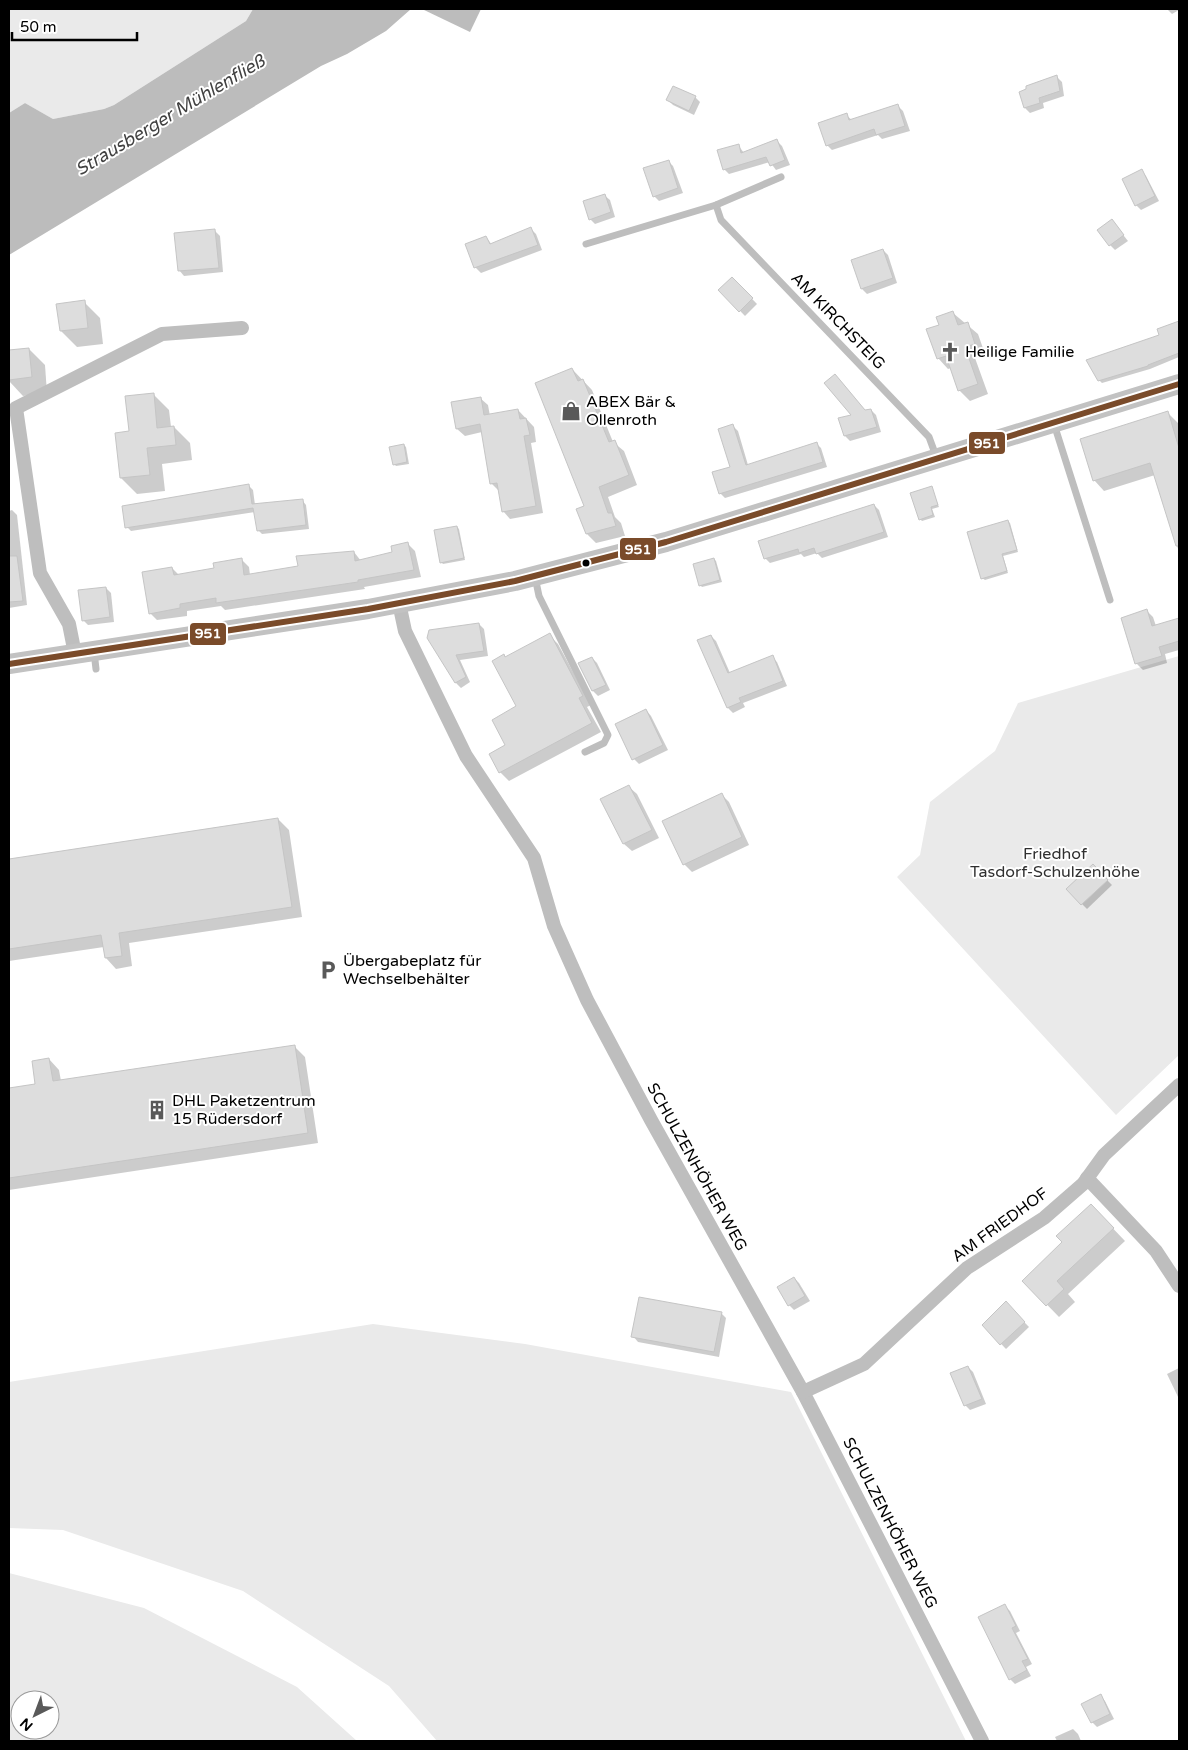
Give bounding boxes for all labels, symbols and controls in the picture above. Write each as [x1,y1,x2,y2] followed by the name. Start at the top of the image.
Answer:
[12,10,138,42] scale bar
[20,18,57,36] text: 50 m
[71,49,270,180] water label: Strausberger Mühlenfließ
[787,268,889,374] street label: AM KIRCHSTEIG
[939,341,961,363] church icon: Heilige Familie
[965,342,1074,362] place label: Heilige Familie
[586,392,676,430] place label: ABEX Bär & Ollenroth
[560,400,582,422] shop icon: ABEX Bär & Ollenroth
[968,431,1006,455] line badge: 951
[974,435,1000,452] text: 951
[619,537,657,561] line badge: 951
[625,541,651,558] text: 951
[581,558,591,568] unlabelled marker
[189,622,227,646] line badge: 951
[195,625,221,642] text: 951
[970,844,1140,882] park label: Friedhof Tasdorf-Schulzenhöhe
[343,951,482,989] place label: Übergabeplatz für Wechselbehälter
[317,959,339,981] parking icon: Übergabeplatz für Wechselbehälter
[642,1080,752,1254] street label: SCHULZENHÖHER WEG
[172,1091,316,1129] place label: DHL Paketzentrum 15 Rüdersdorf
[146,1099,168,1121] building icon: DHL Paketzentrum 15 Rüdersdorf
[948,1183,1052,1267] street label: AM FRIEDHOF
[838,1434,942,1612] street label: SCHULZENHÖHER WEG
[10,1690,60,1740] north arrow
[17,1714,37,1734] text: N

